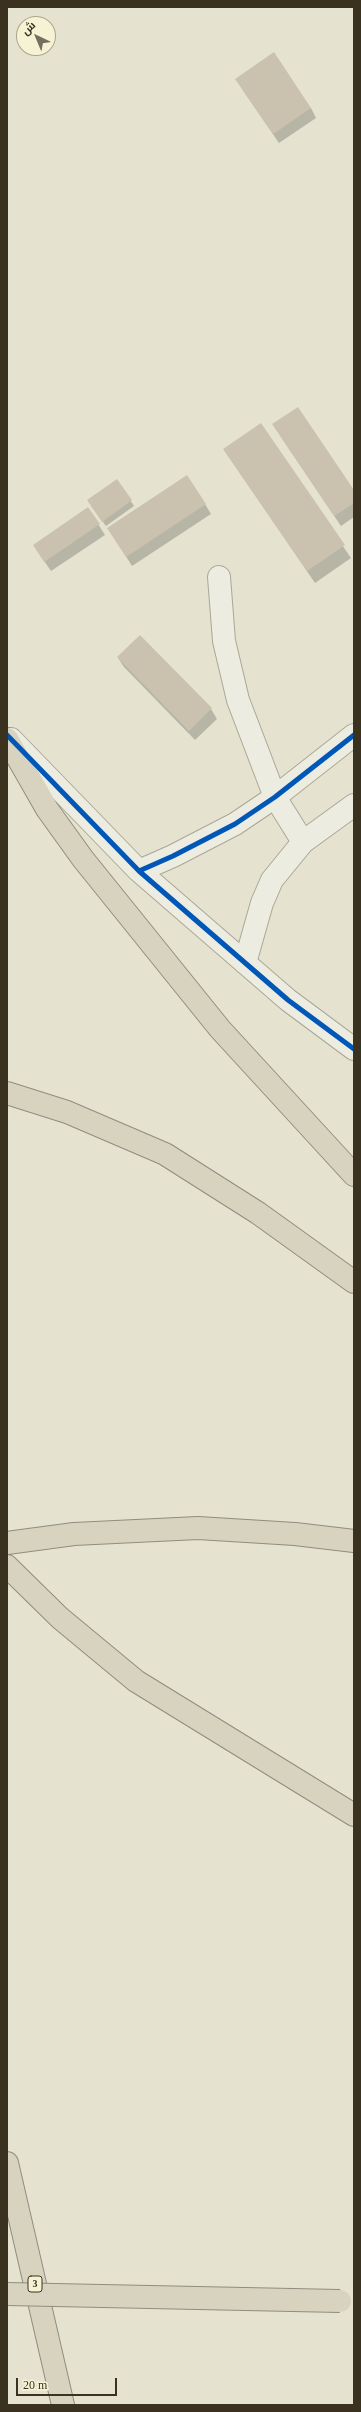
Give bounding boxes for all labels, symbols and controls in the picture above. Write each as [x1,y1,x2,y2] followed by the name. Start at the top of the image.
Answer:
[16,16,56,56] north arrow
[19,19,38,37] text: ش
[28,2276,42,2292] road number: 3
[18,2370,119,2396] scale bar
[23,2378,47,2392] text: 20 m

